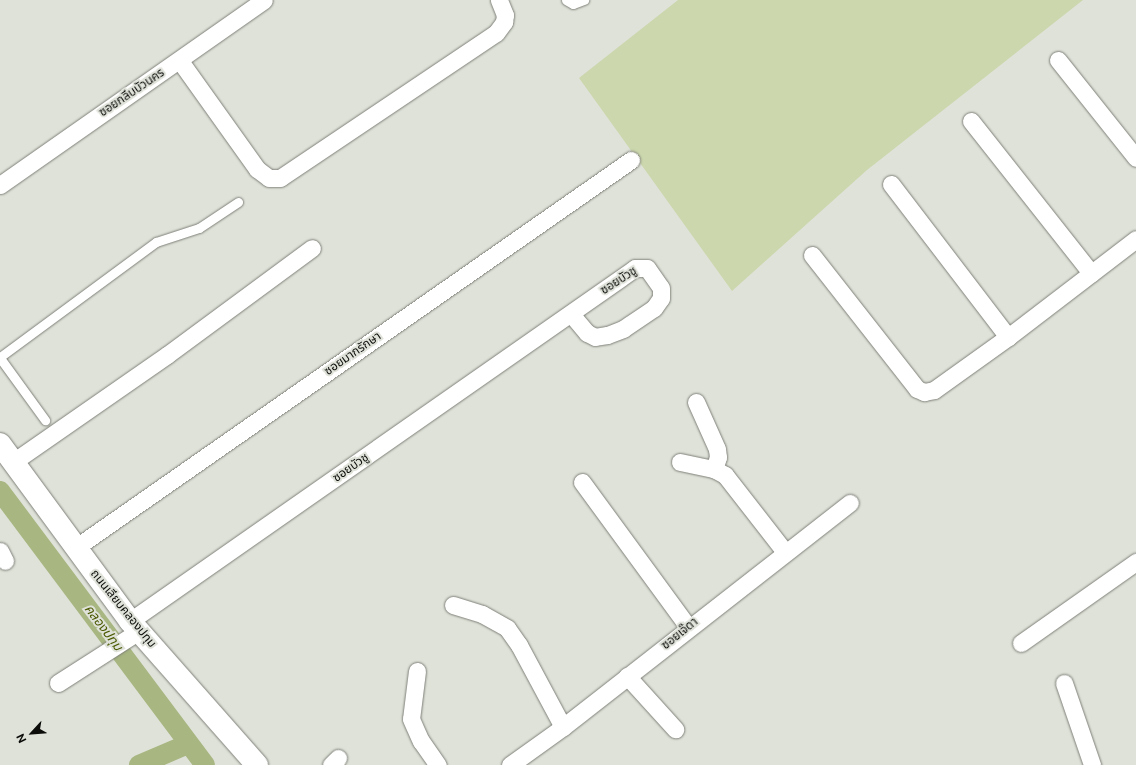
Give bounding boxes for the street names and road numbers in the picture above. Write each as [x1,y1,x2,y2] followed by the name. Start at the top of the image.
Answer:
[97,66,167,120] street label: ซอยกลีบบัวนคร
[598,264,640,298] street label: ซอยบัวชู
[322,329,384,379] street label: ซอยมากรักษา
[330,451,372,485] street label: ซอยบัวชู
[87,567,159,651] street label: ถนนเลียบคลองปทุม
[659,615,701,653] street label: ซอยเจ๊ดา

